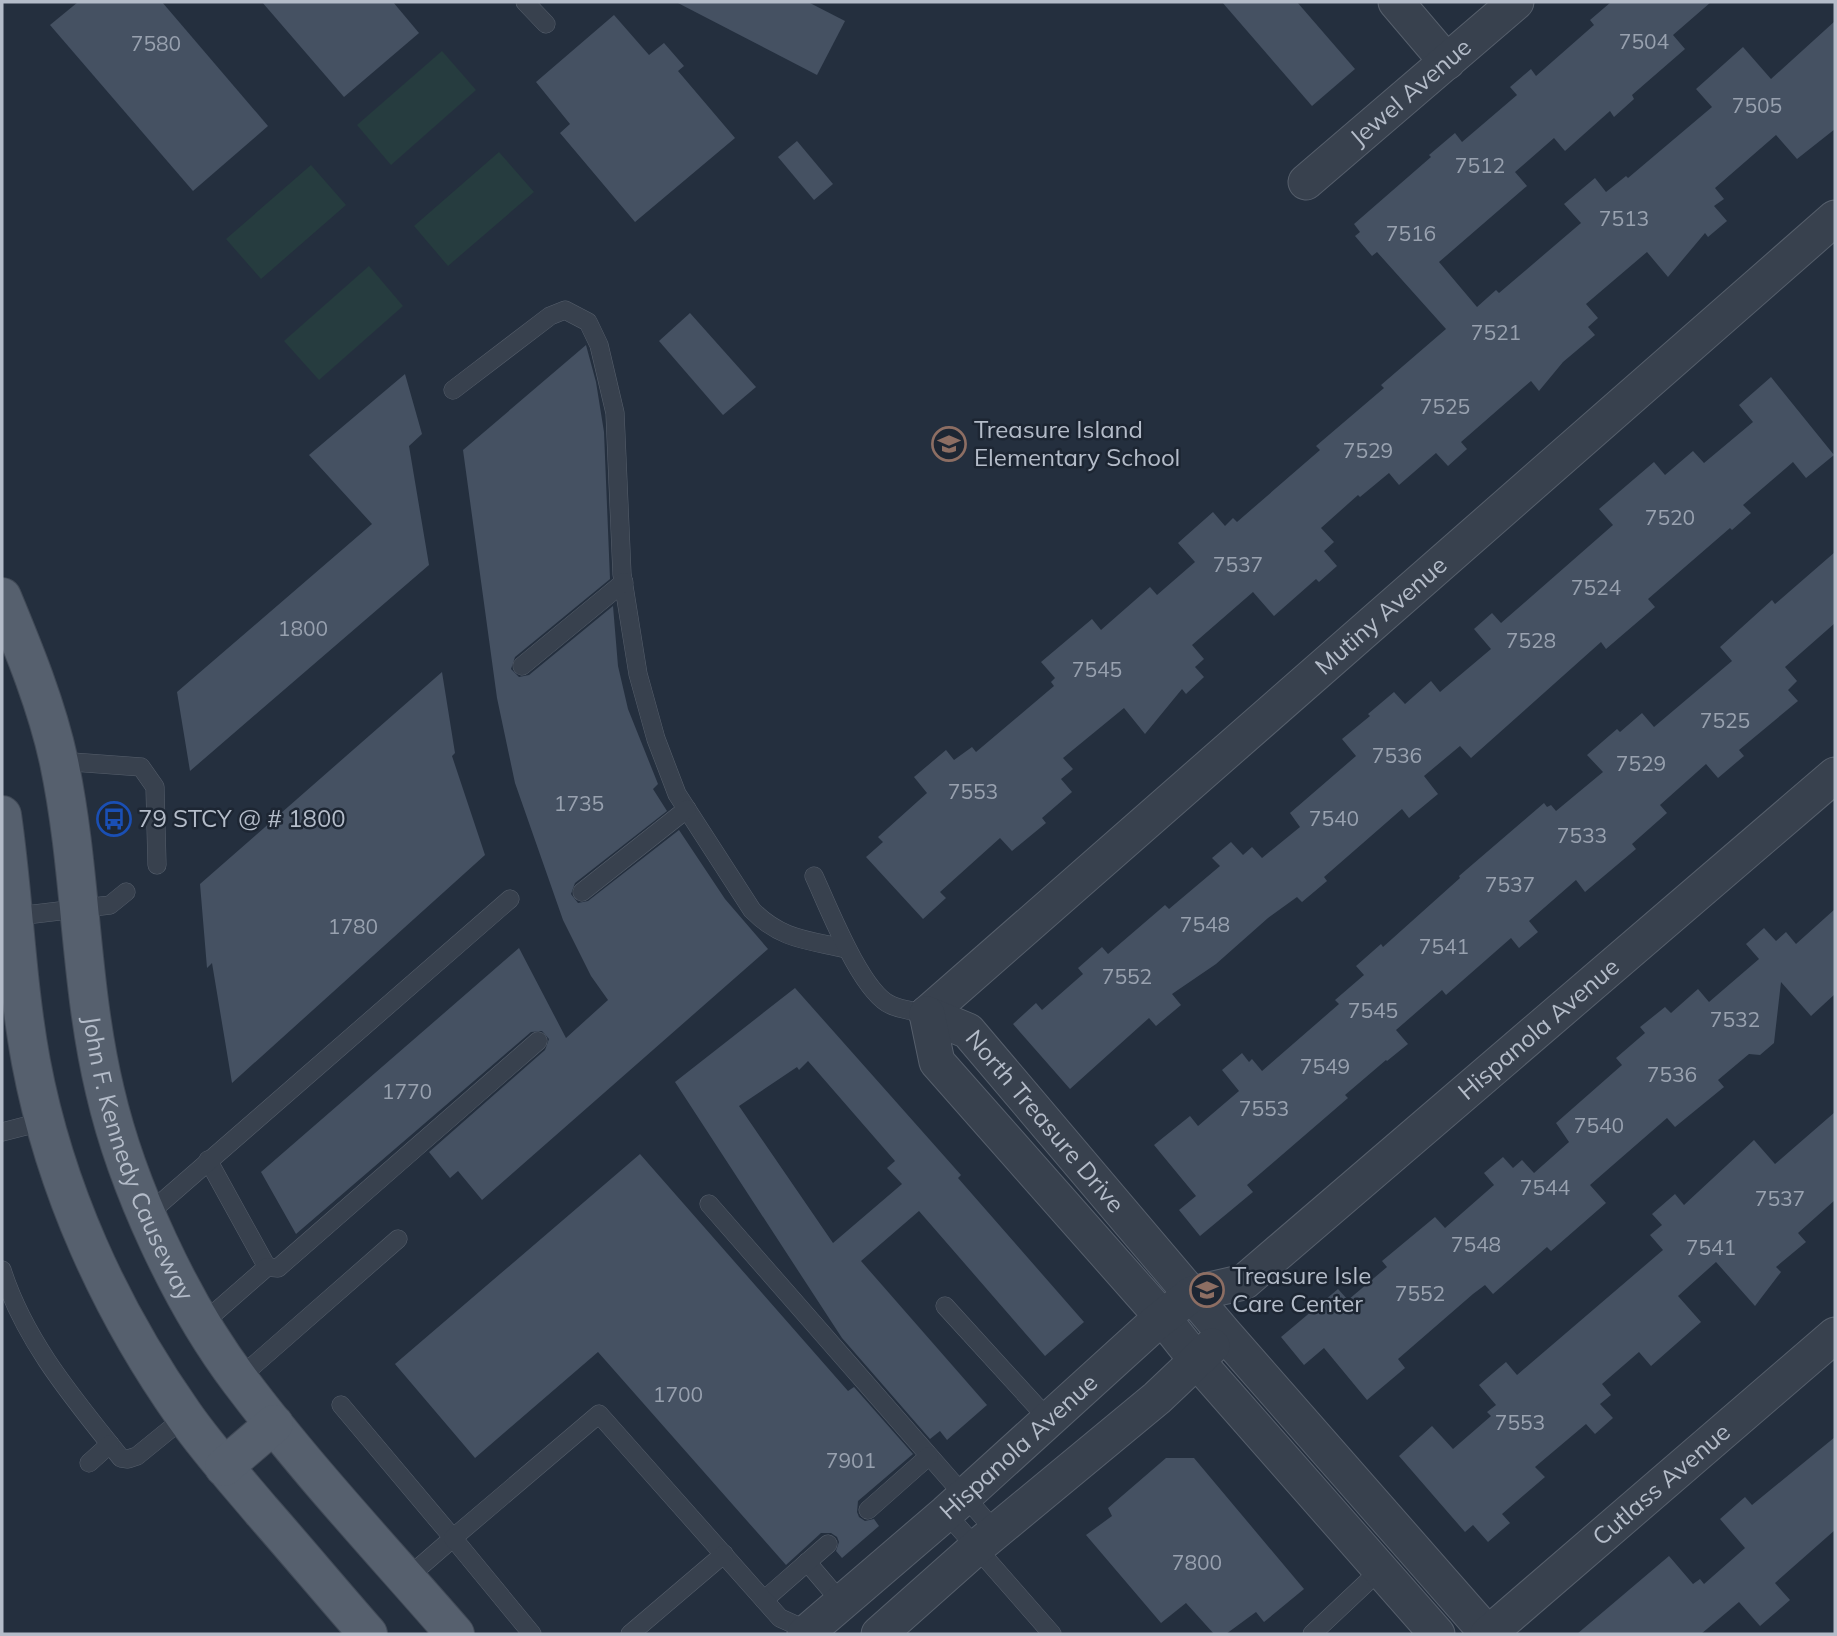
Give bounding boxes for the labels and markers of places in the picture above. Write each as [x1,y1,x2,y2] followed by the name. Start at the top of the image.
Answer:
[974,414,1180,472] place label: Treasure Island Elementary School
[930,425,968,463] school or university icon: Treasure Island Elementary School
[95,800,133,838] bus stop icon: 79 STCY @ # 1800
[138,803,346,833] place label: 79 STCY @ # 1800
[1232,1260,1371,1318] place label: Treasure Isle Care Center
[1188,1271,1226,1309] school or university icon: Treasure Isle Care Center

